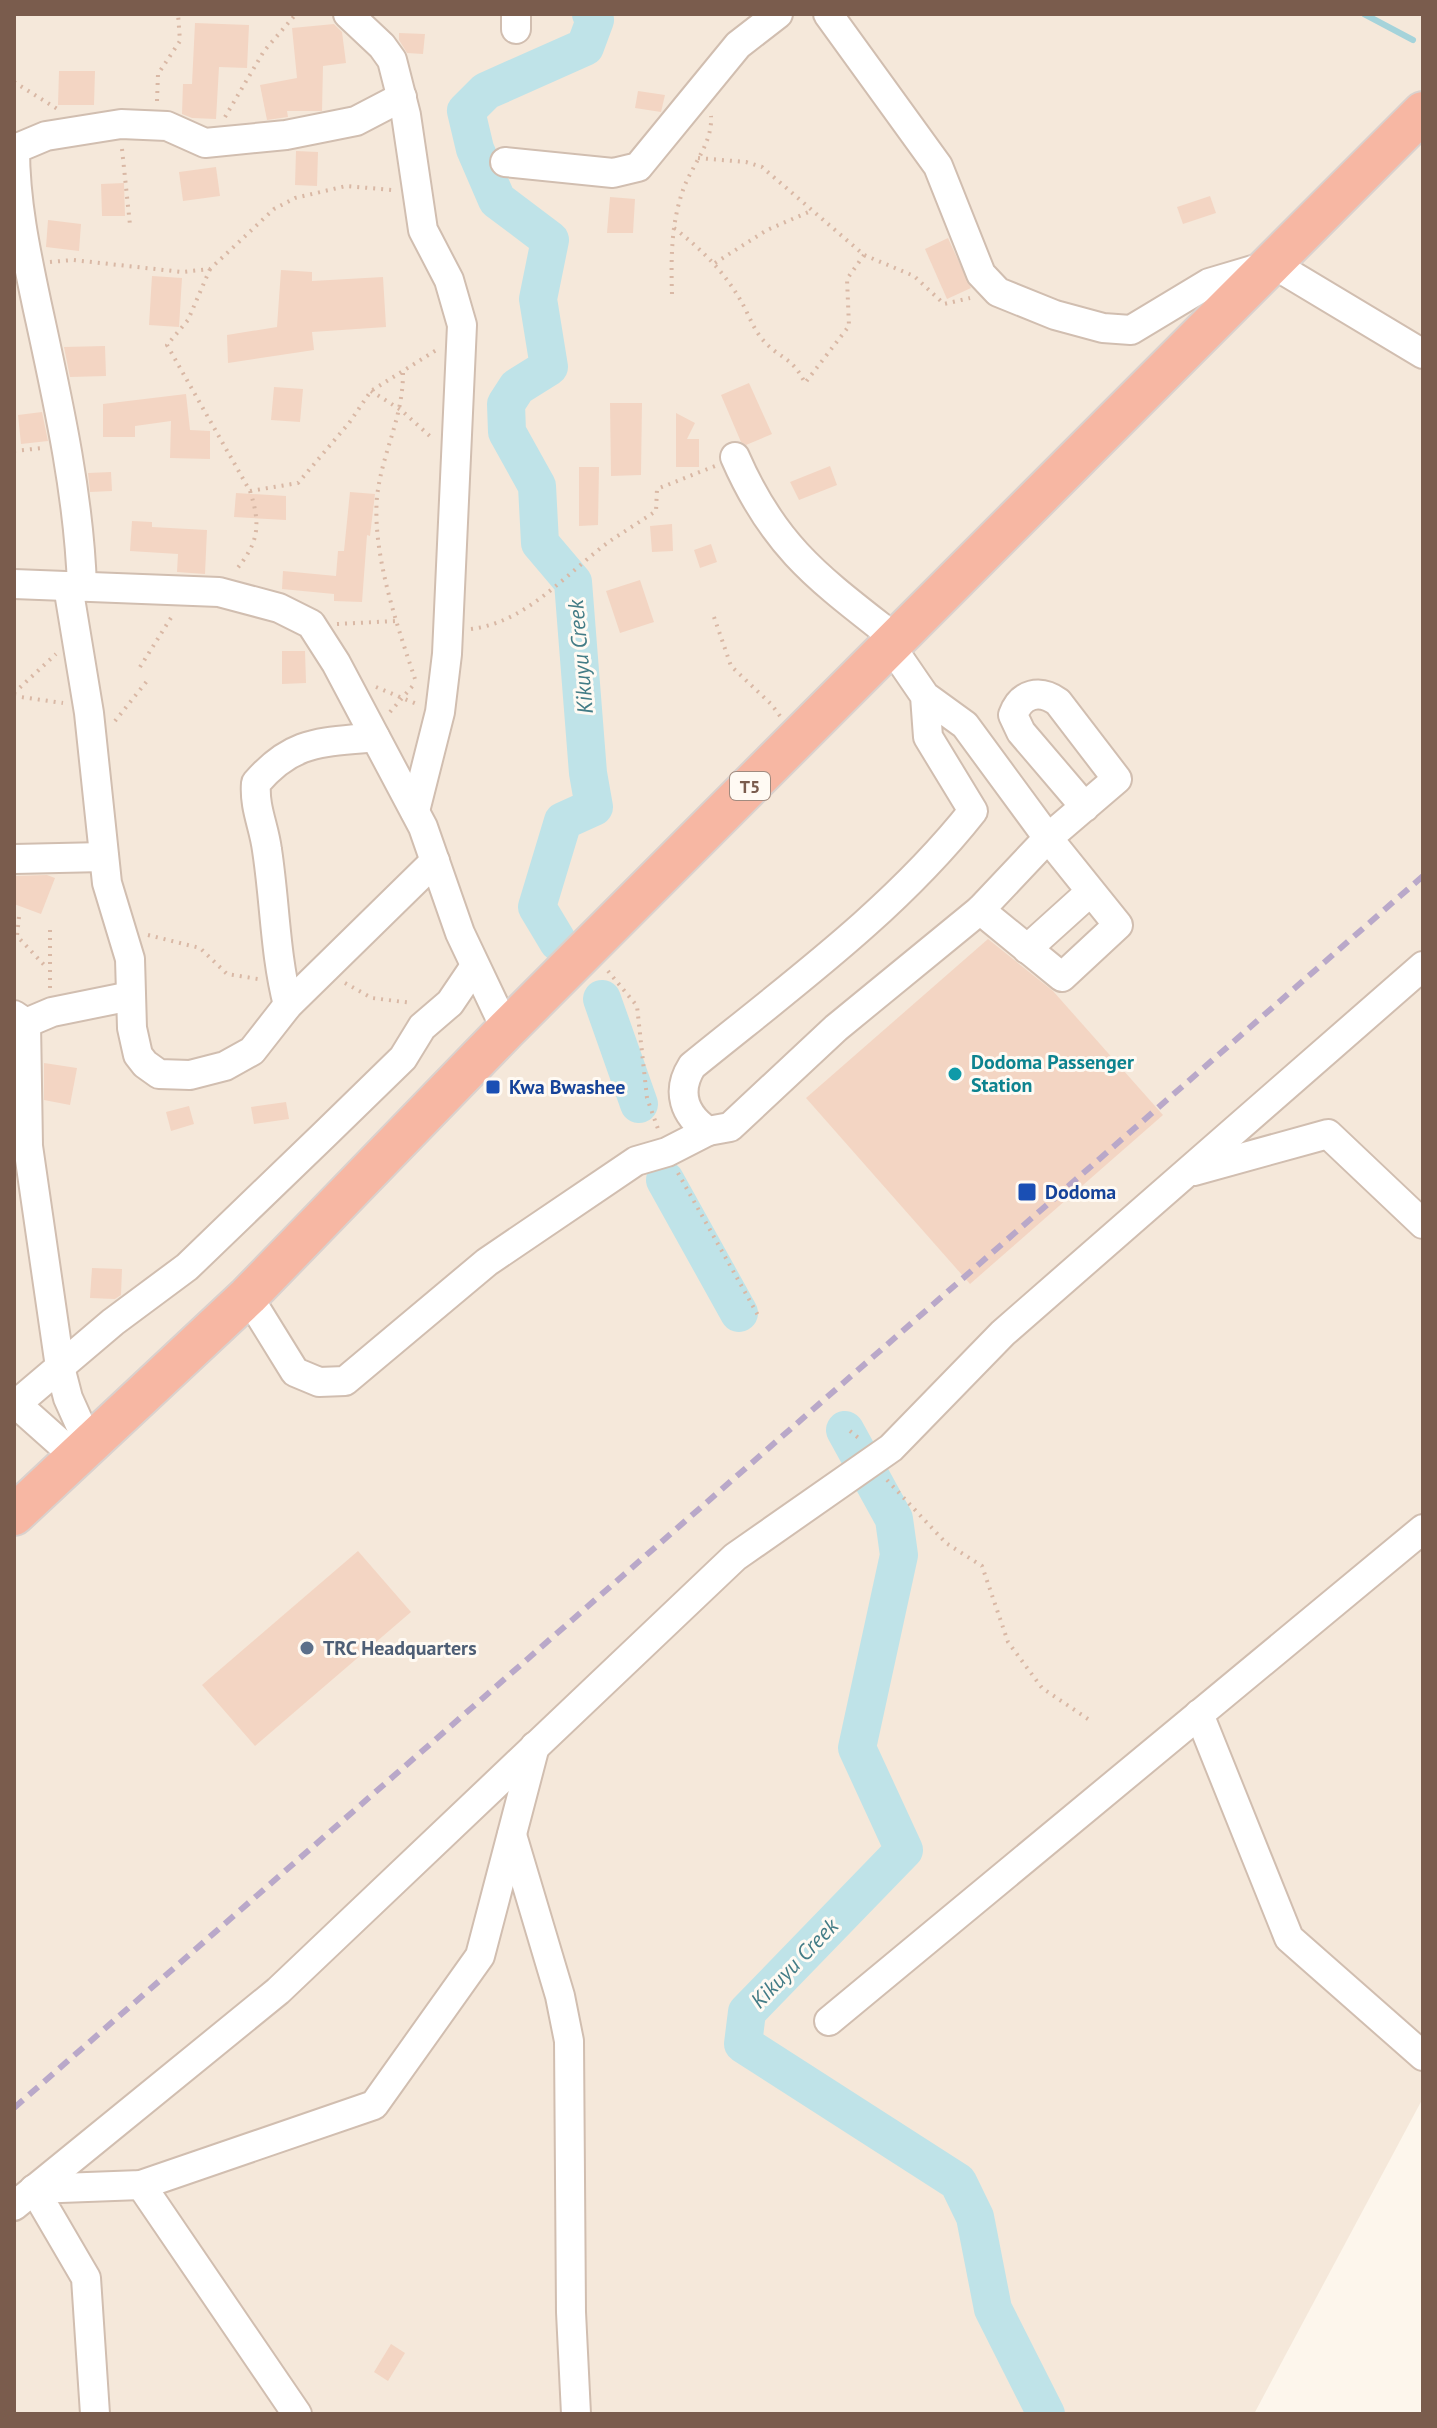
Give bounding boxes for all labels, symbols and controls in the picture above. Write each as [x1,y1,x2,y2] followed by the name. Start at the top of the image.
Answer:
[561,598,599,715] water label: Kikuyu Creek
[730,772,770,800] road number: T5
[971,1049,1134,1098] place label: Dodoma Passenger Station
[946,1065,964,1083] marker: Dodoma Passenger Station
[509,1074,625,1100] place label: Kwa Bwashee
[484,1078,502,1096] marker: Kwa Bwashee
[1045,1179,1116,1205] place label: Dodoma
[1016,1181,1038,1203] marker: Dodoma
[323,1635,477,1661] place label: TRC Headquarters
[298,1639,316,1657] marker: TRC Headquarters
[744,1911,845,2014] water label: Kikuyu Creek

